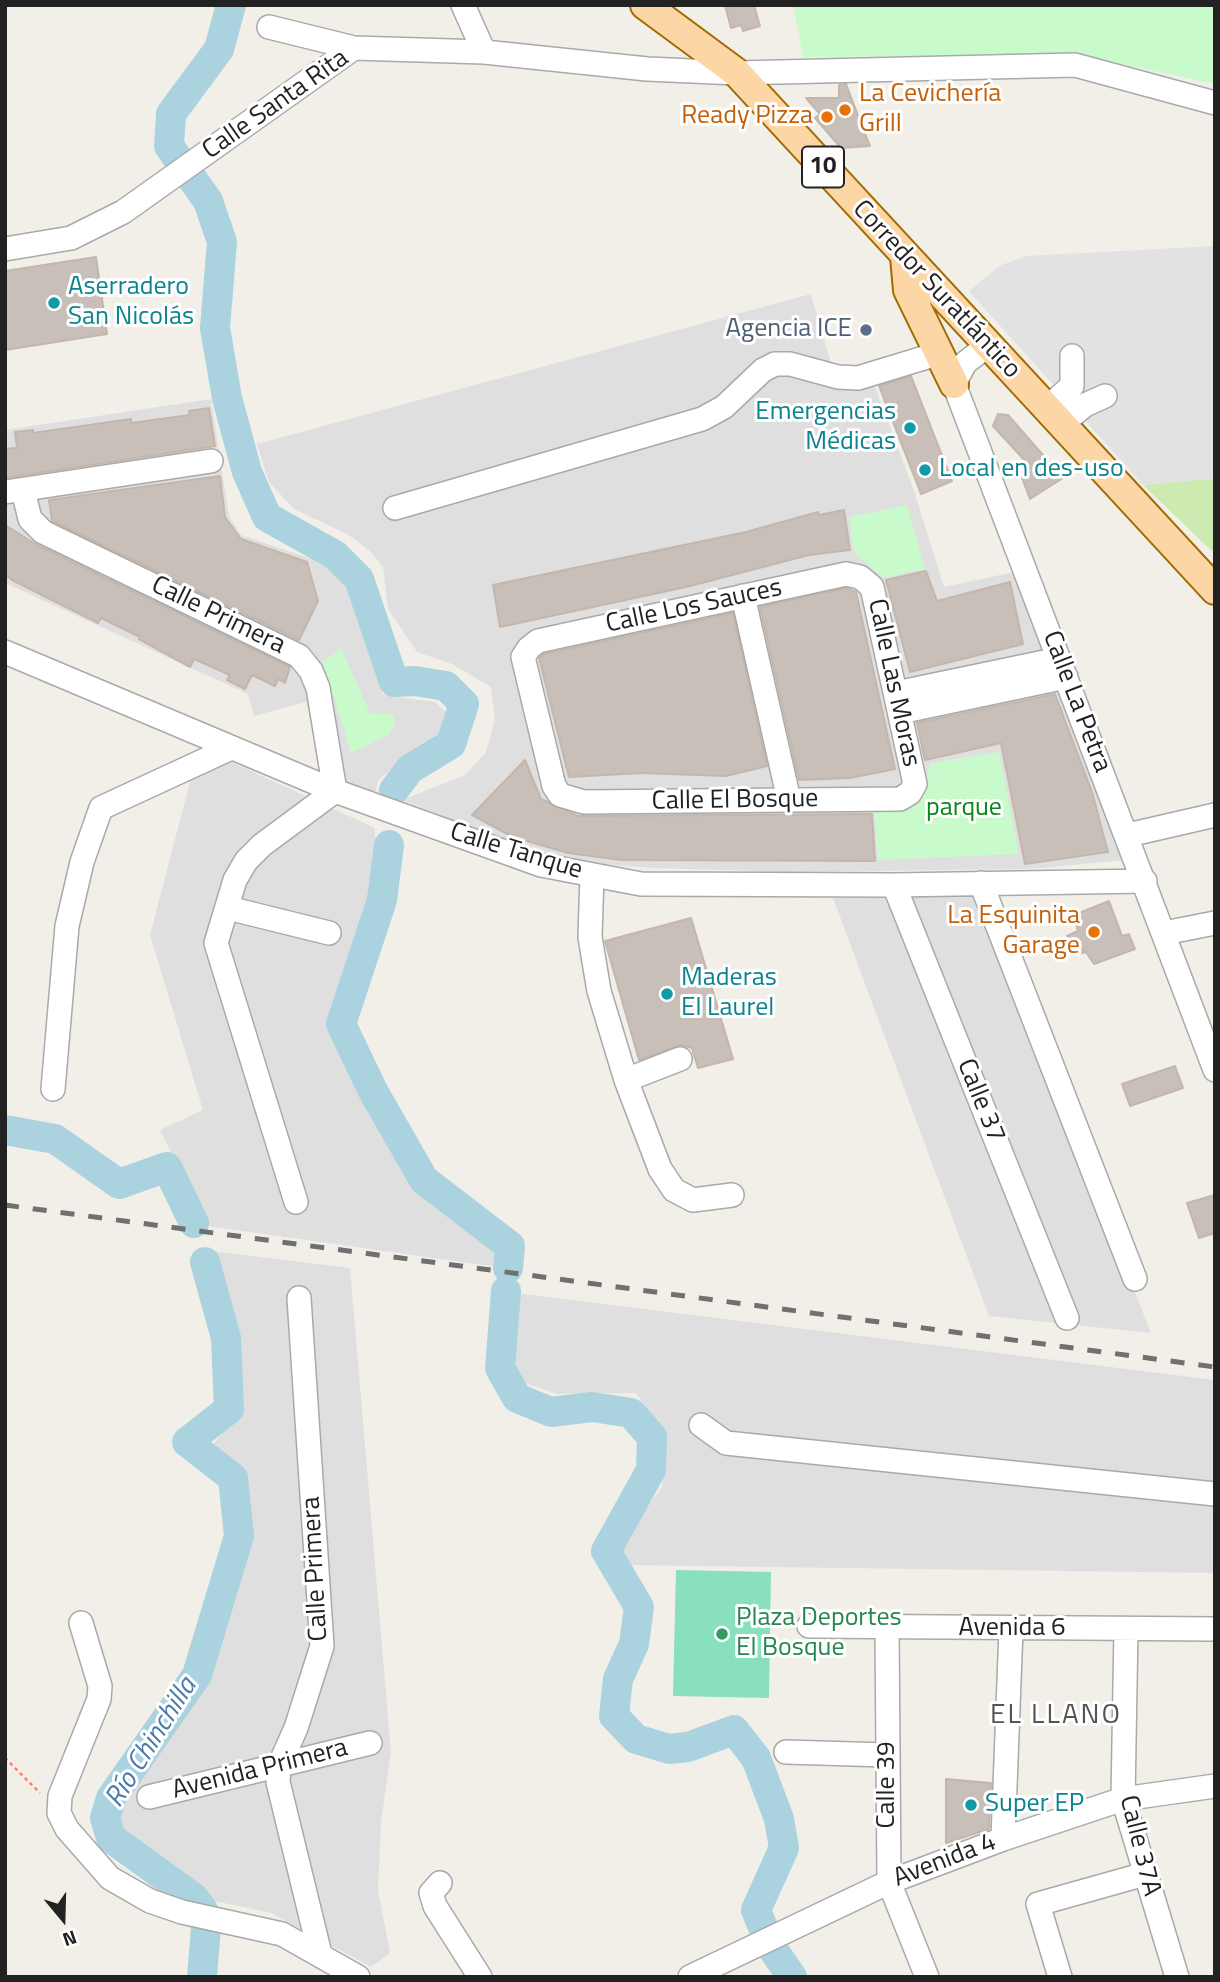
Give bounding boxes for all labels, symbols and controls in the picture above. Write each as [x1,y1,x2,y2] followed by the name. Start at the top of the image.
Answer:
[197,43,355,167] street label: Calle Santa Rita
[859,79,1001,140] place label: La Cevichería Grill
[681,101,813,133] place label: Ready Pizza
[837,102,853,118] marker: La Cevichería Grill
[819,109,835,125] marker: Ready Pizza
[802,146,844,188] road number: 10
[845,194,1027,386] street label: Corredor Suratlántico
[68,272,194,334] place label: Aserradero San Nicolás
[46,295,62,311] marker: Aserradero San Nicolás
[726,314,852,346] place label: Agencia ICE
[858,322,874,338] marker: Agencia ICE
[755,397,896,458] place label: Emergencias Médicas
[902,420,918,436] marker: Emergencias Médicas
[939,454,1124,486] place label: Local en des-uso
[917,462,933,478] marker: Local en des-uso
[146,570,290,662] street label: Calle Primera
[603,573,785,641] street label: Calle Los Sauces
[860,596,926,770] street label: Calle Las Moras
[1035,627,1117,777] street label: Calle La Petra
[651,784,819,818] street label: Calle El Bosque
[926,793,1002,825] park label: parque
[446,817,586,887] street label: Calle Tanque
[947,901,1080,962] place label: La Esquinita Garage
[1086,924,1102,940] marker: La Esquinita Garage
[681,963,777,1024] place label: Maderas El Laurel
[659,986,675,1002] marker: Maderas El Laurel
[949,1055,1011,1147] street label: Calle 37
[297,1496,335,1642] street label: Calle Primera
[736,1603,902,1664] place label: Plaza Deportes El Bosque
[958,1613,1066,1645] street label: Avenida 6
[714,1626,730,1642] marker: Plaza Deportes El Bosque
[99,1672,205,1814] water label: Río Chinchilla
[991,1699,1121,1733] district label: EL LLANO
[169,1733,351,1807] street label: Avenida Primera
[872,1741,904,1829] street label: Calle 39
[985,1789,1084,1821] place label: Super EP
[1111,1792,1167,1900] street label: Calle 37A
[963,1797,979,1813] marker: Super EP
[889,1827,1001,1895] street label: Avenida 4
[28,1884,98,1954] north arrow
[59,1923,81,1955] text: N

